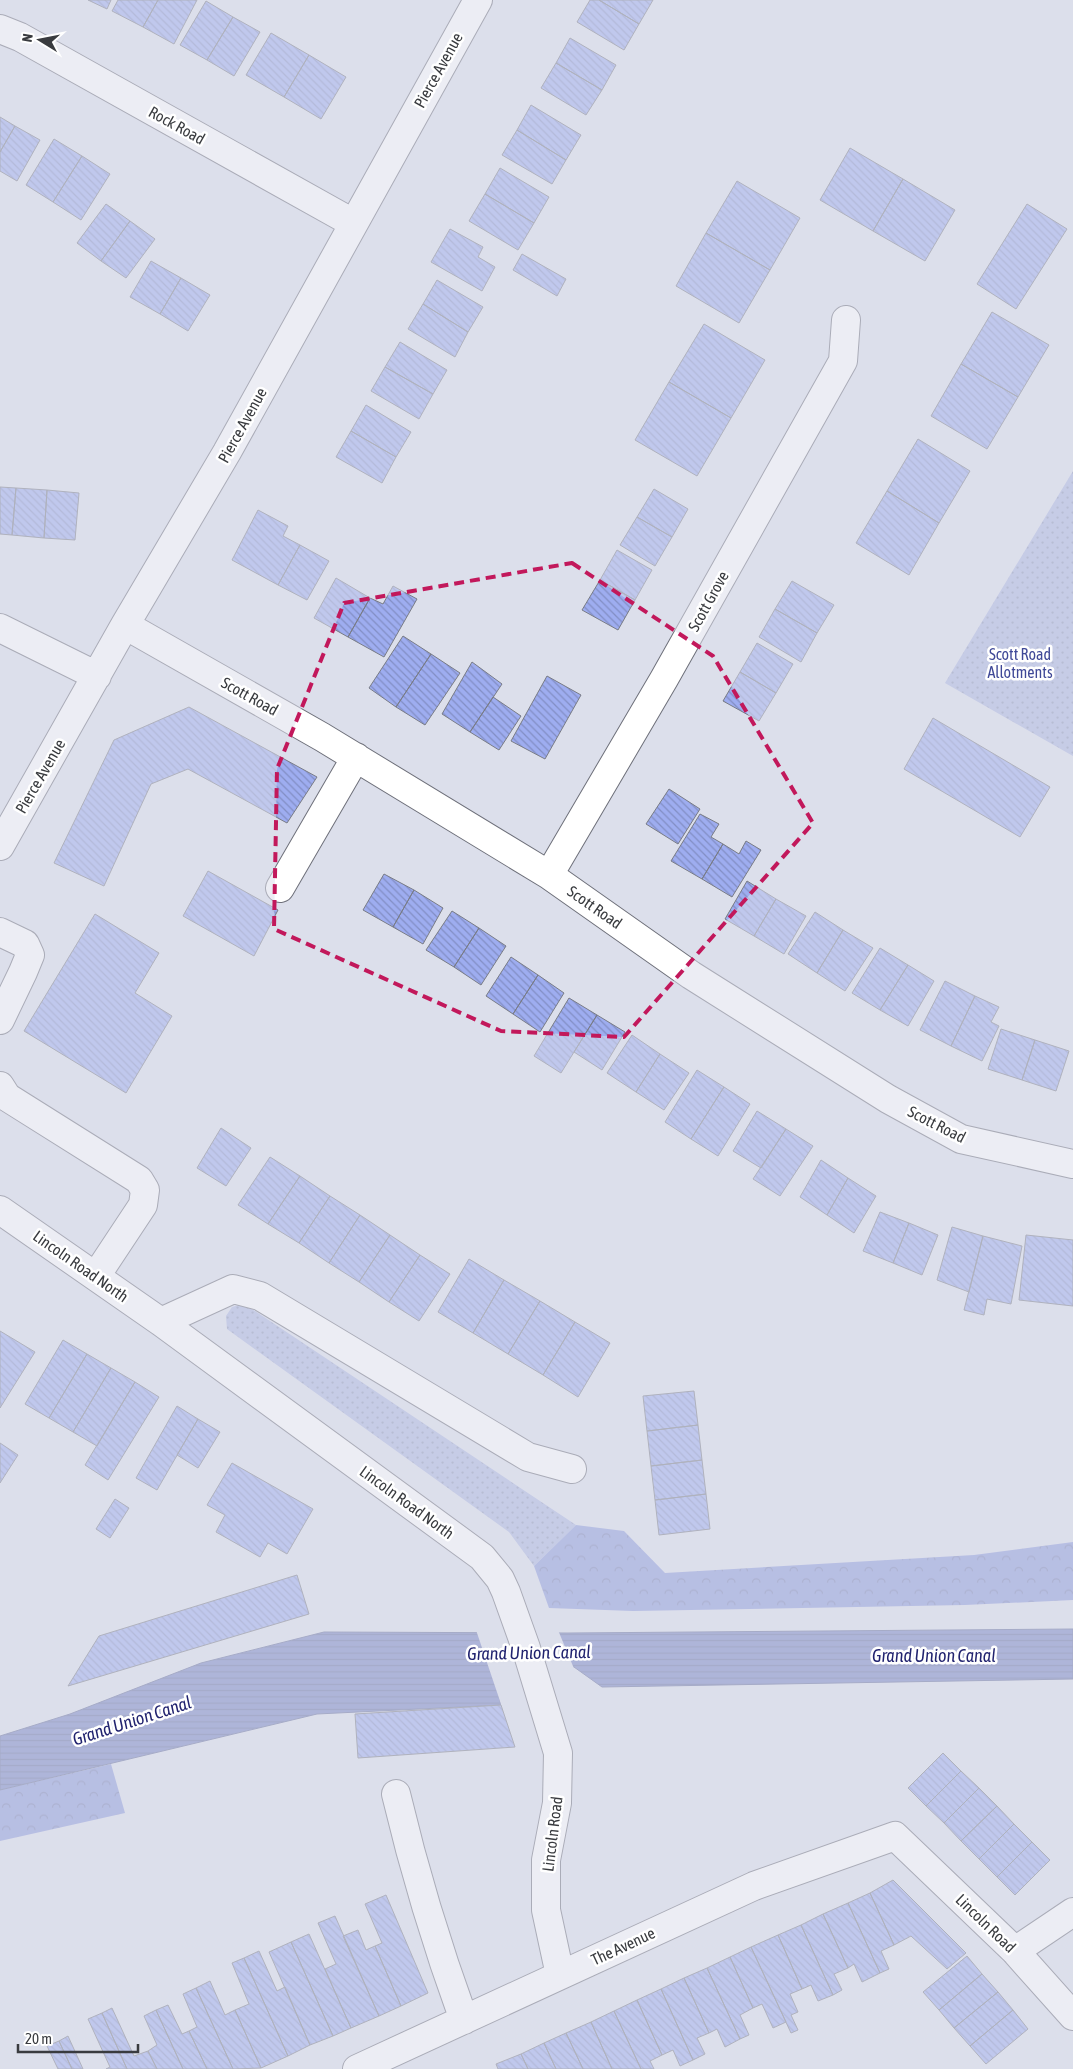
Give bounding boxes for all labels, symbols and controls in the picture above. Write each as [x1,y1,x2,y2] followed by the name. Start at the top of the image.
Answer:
[15,15,65,65] north arrow
[410,29,466,111] street label: Pierce Avenue
[19,32,36,43] text: N
[146,102,208,148] street label: Rock Road
[214,384,270,466] street label: Pierce Avenue
[684,568,732,634] street label: Scott Grove
[987,645,1053,681] park label: Scott Road Allotments
[218,673,282,719] street label: Scott Road
[11,736,69,816] street label: Pierce Avenue
[564,882,626,932] street label: Scott Road
[905,1102,969,1146] street label: Scott Road
[30,1227,132,1305] street label: Lincoln Road North
[356,1462,458,1542] street label: Lincoln Road North
[467,1641,591,1664] water label: Grand Union Canal
[872,1645,996,1666] water label: Grand Union Canal
[70,1691,194,1750] water label: Grand Union Canal
[538,1795,566,1873] street label: Lincoln Road
[952,1890,1020,1956] street label: Lincoln Road
[588,1923,658,1969] street label: The Avenue
[18,2022,138,2054] scale bar
[25,2030,52,2047] text: 20 m

